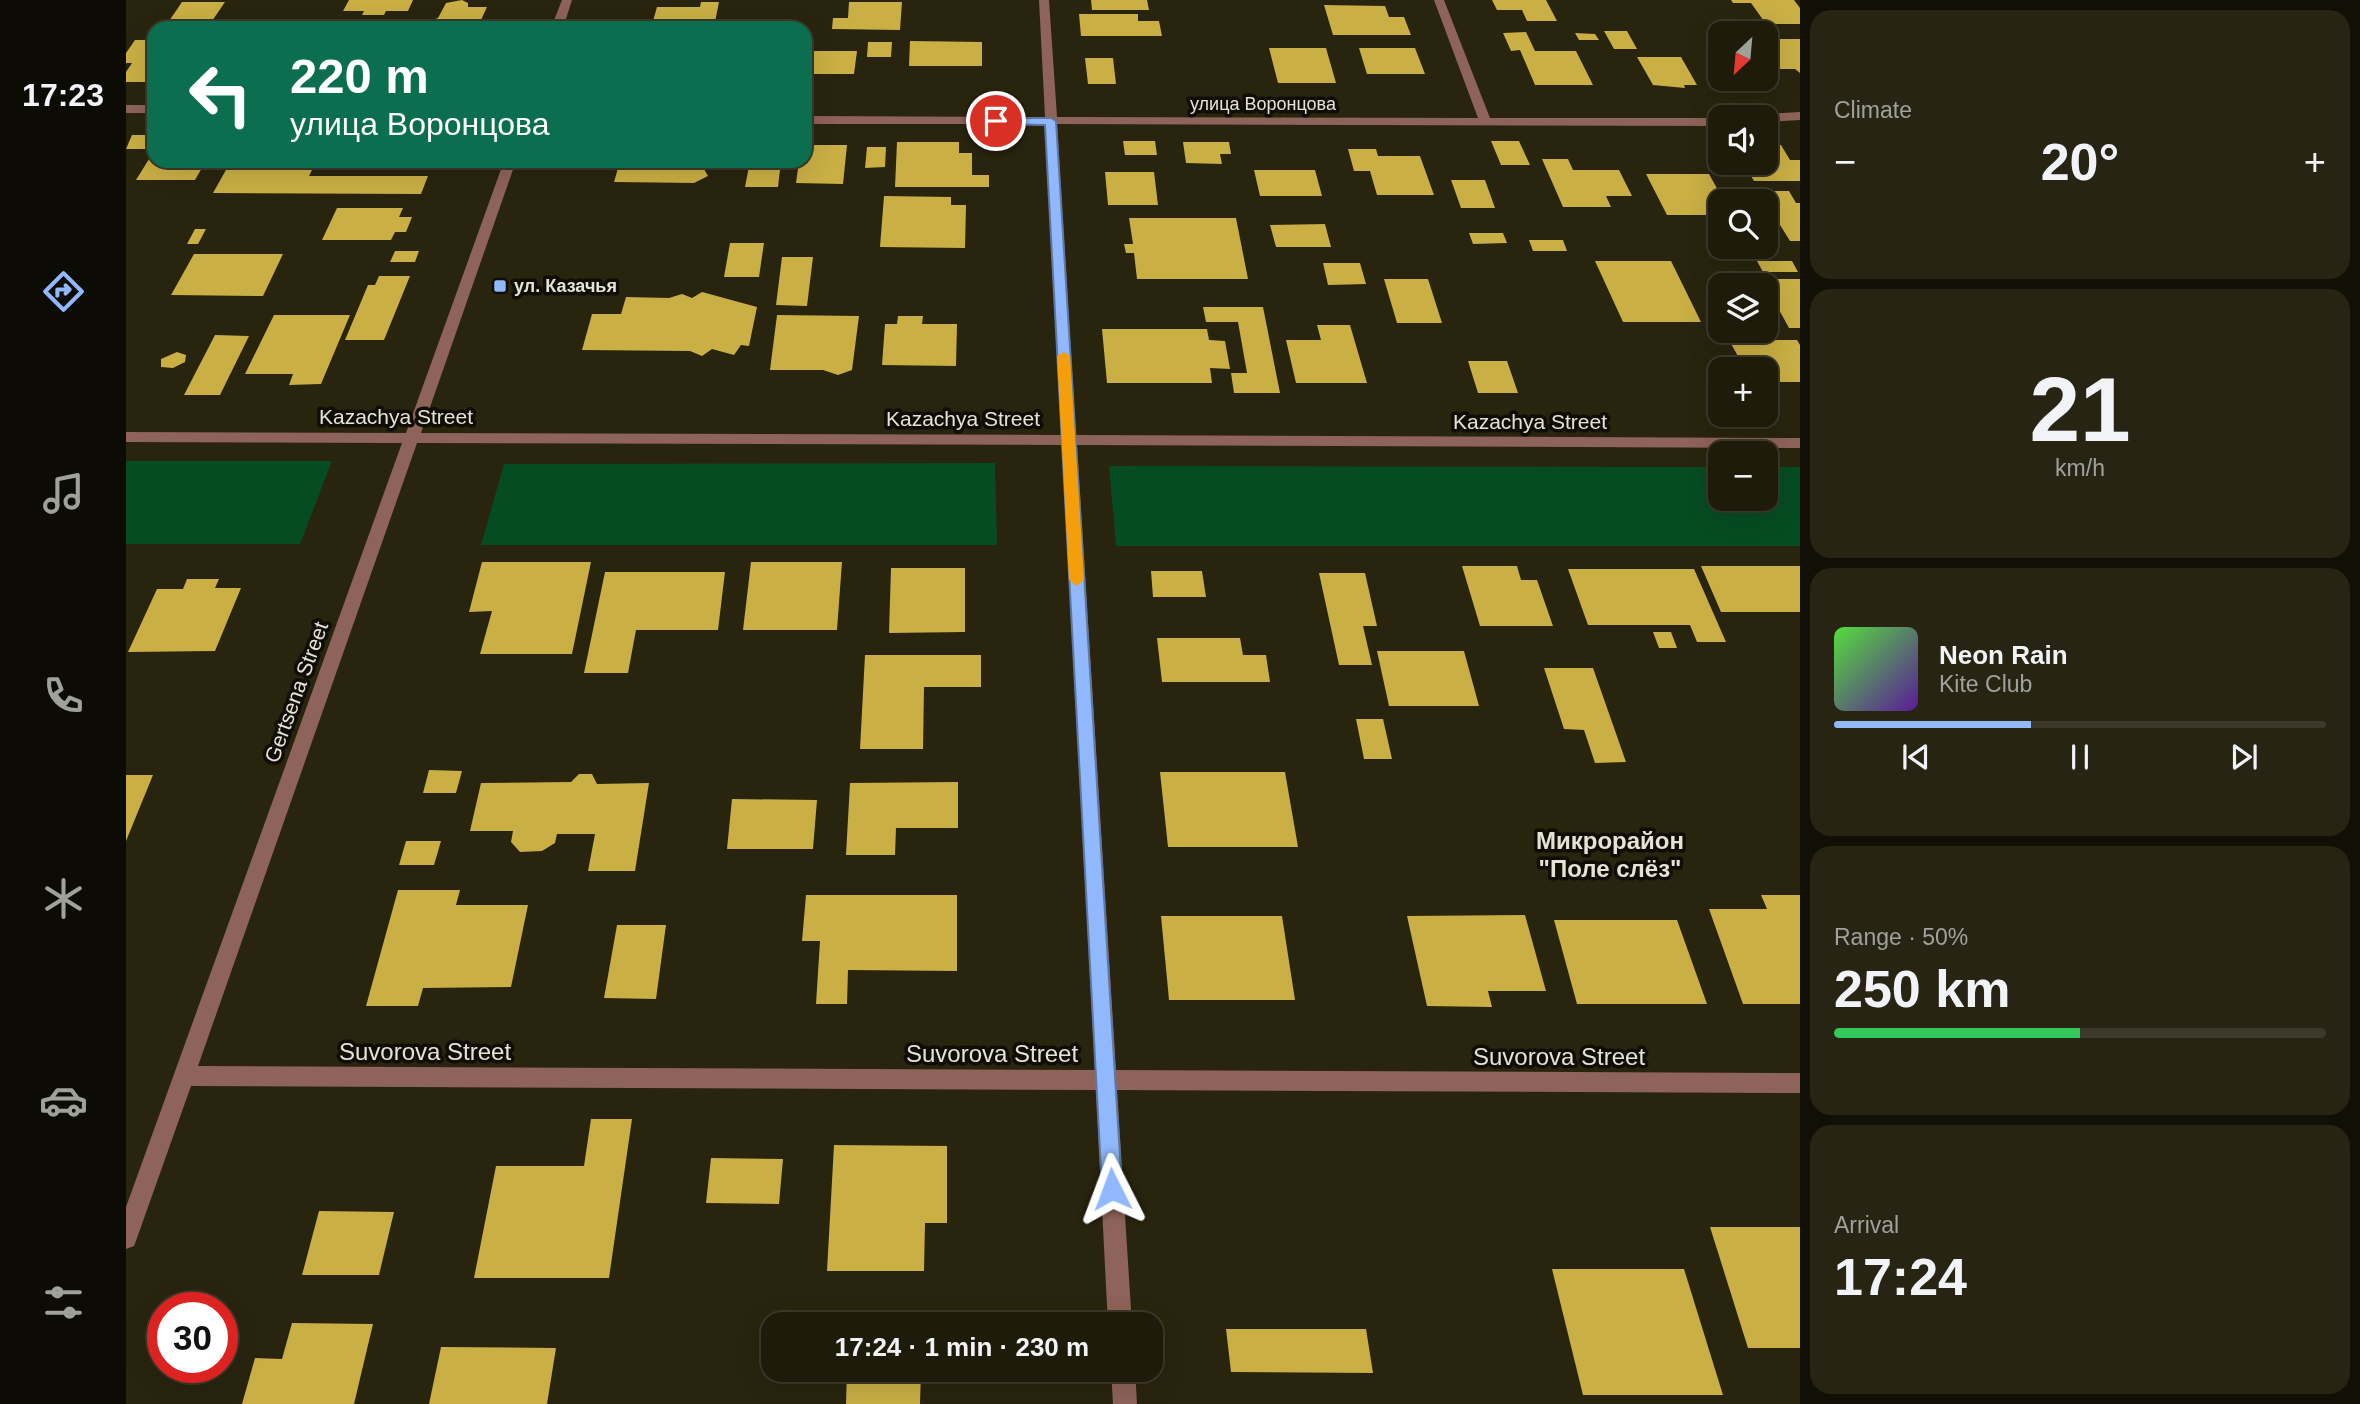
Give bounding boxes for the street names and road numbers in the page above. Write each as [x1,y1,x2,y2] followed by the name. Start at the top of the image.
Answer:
[1190,94,1337,114] street label: улица Воронцова
[319,405,473,428] street label: Kazachya Street
[886,407,1040,430] street label: Kazachya Street
[1453,410,1607,433] street label: Kazachya Street
[260,618,332,766] street label: Gertsena Street
[339,1038,511,1065] street label: Suvorova Street
[906,1040,1078,1067] street label: Suvorova Street
[1473,1043,1645,1070] street label: Suvorova Street

